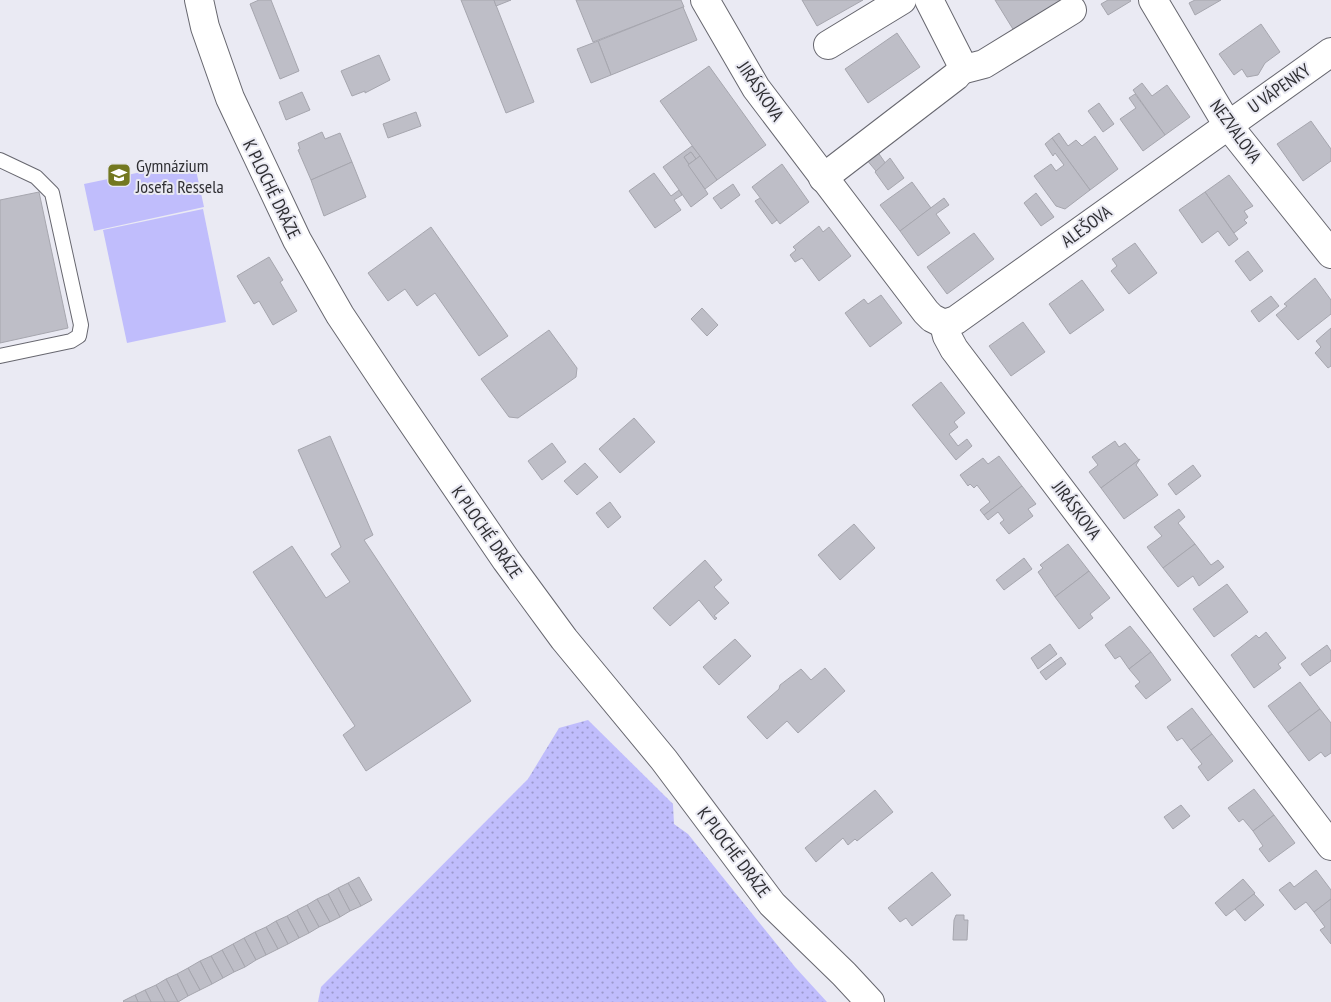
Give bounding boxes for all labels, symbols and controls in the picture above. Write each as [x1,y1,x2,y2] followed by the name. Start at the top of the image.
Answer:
[732,56,790,126] street label: JIRÁSKOVA
[1243,58,1315,118] street label: U VÁPENKY
[1205,95,1267,168] street label: NEZVALOVA
[238,136,306,242] street label: K PLOCHÉ DRÁZE
[135,154,224,198] place label: Gymnázium Josefa Ressela
[106,162,132,188] school or university icon: Gymnázium Josefa Ressela
[1056,200,1116,252] street label: ALEŠOVA
[1047,475,1107,544] street label: JIRÁSKOVA
[447,481,527,583] street label: K PLOCHÉ DRÁZE
[692,802,776,902] street label: K PLOCHÉ DRÁZE

